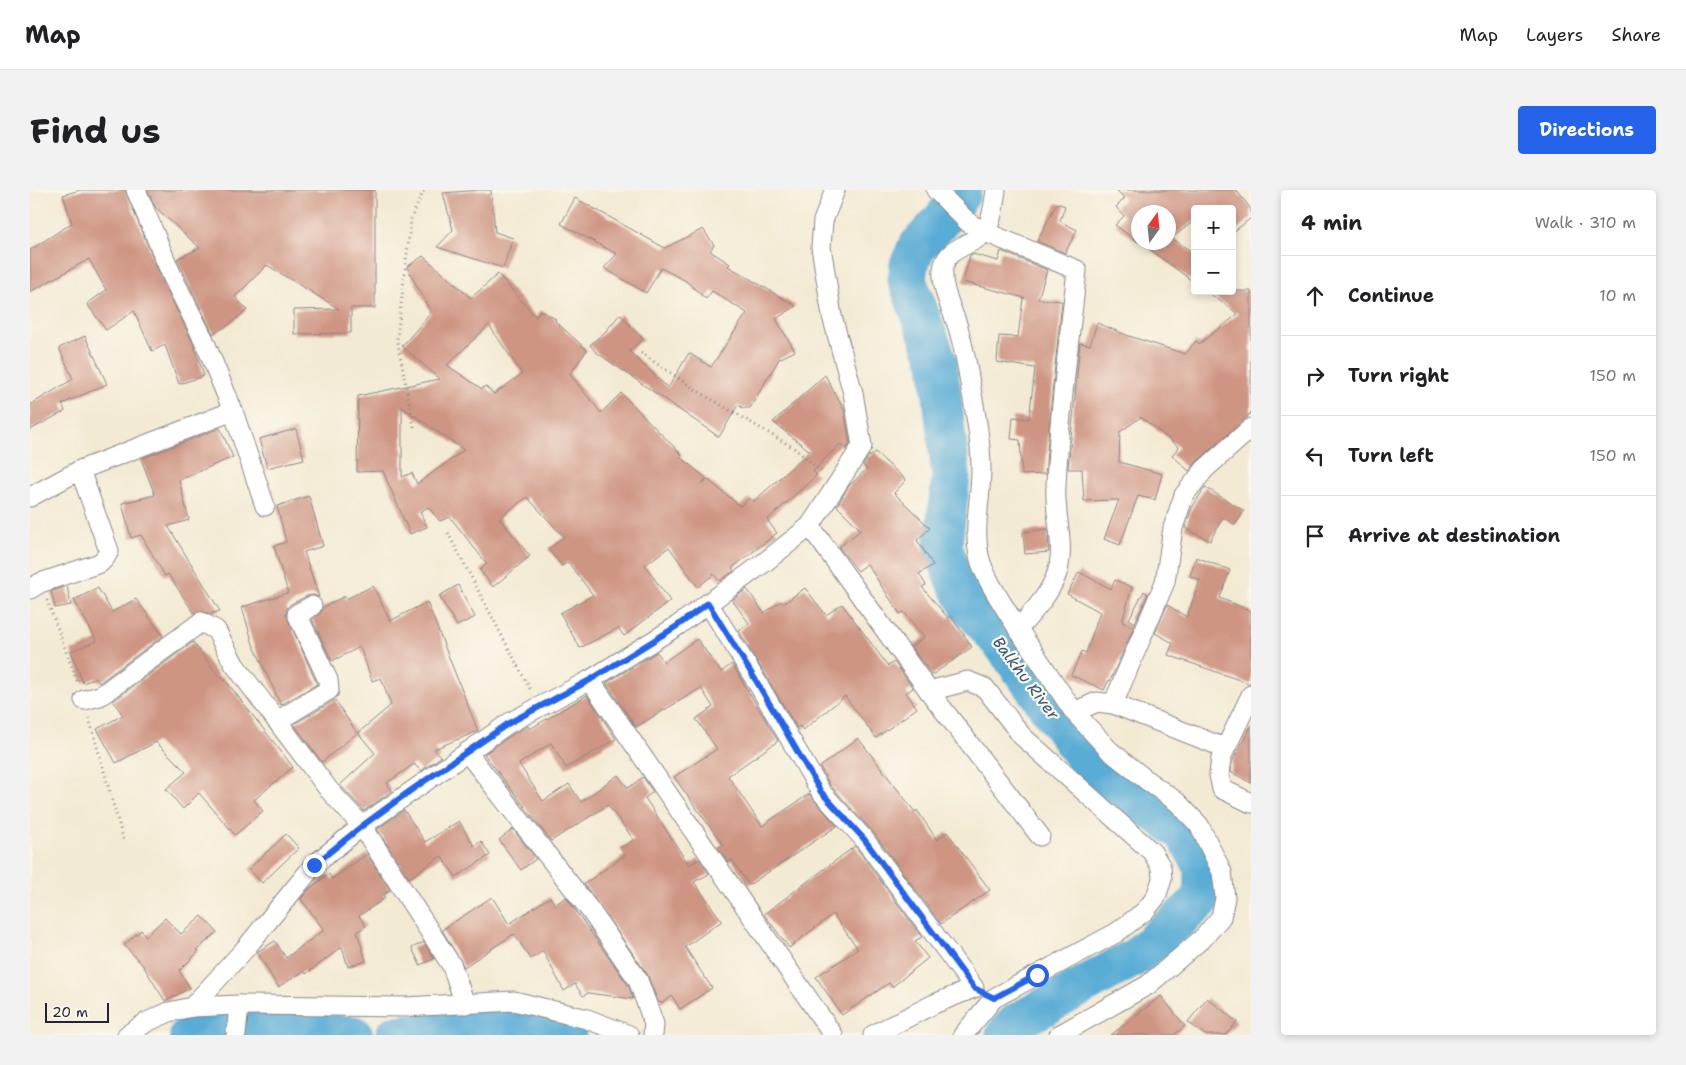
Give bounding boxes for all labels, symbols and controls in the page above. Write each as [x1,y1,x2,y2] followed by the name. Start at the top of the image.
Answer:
[25,19,81,51] text: Map
[1460,23,1498,47] text: Map
[1526,23,1583,47] text: Layers
[1611,23,1661,47] text: Share
[1518,106,1656,154] button: Directions
[30,107,161,154] text: Find us
[1131,205,1176,250] north arrow
[1191,205,1236,295] map controls
[1191,205,1236,250] button: +
[1301,209,1362,237] text: 4 min
[1535,212,1636,233] text: Walk · 310 m
[1191,250,1236,295] button: −
[1301,282,1329,310] icon: ahead
[1348,283,1434,308] text: Continue
[1599,285,1636,306] text: 10 m
[1301,362,1329,390] icon: right
[1348,363,1449,388] text: Turn right
[1589,365,1636,386] text: 150 m
[1301,442,1329,470] icon: left
[1348,443,1434,468] text: Turn left
[1589,445,1636,466] text: 150 m
[1301,522,1329,550] icon: arrive
[1348,523,1560,548] text: Arrive at destination
[988,632,1064,724] water label: Balkhu River
[303,854,326,877] route end
[1026,964,1049,987] route start
[45,1000,109,1023] scale bar
[52,1003,88,1021] text: 20 m

